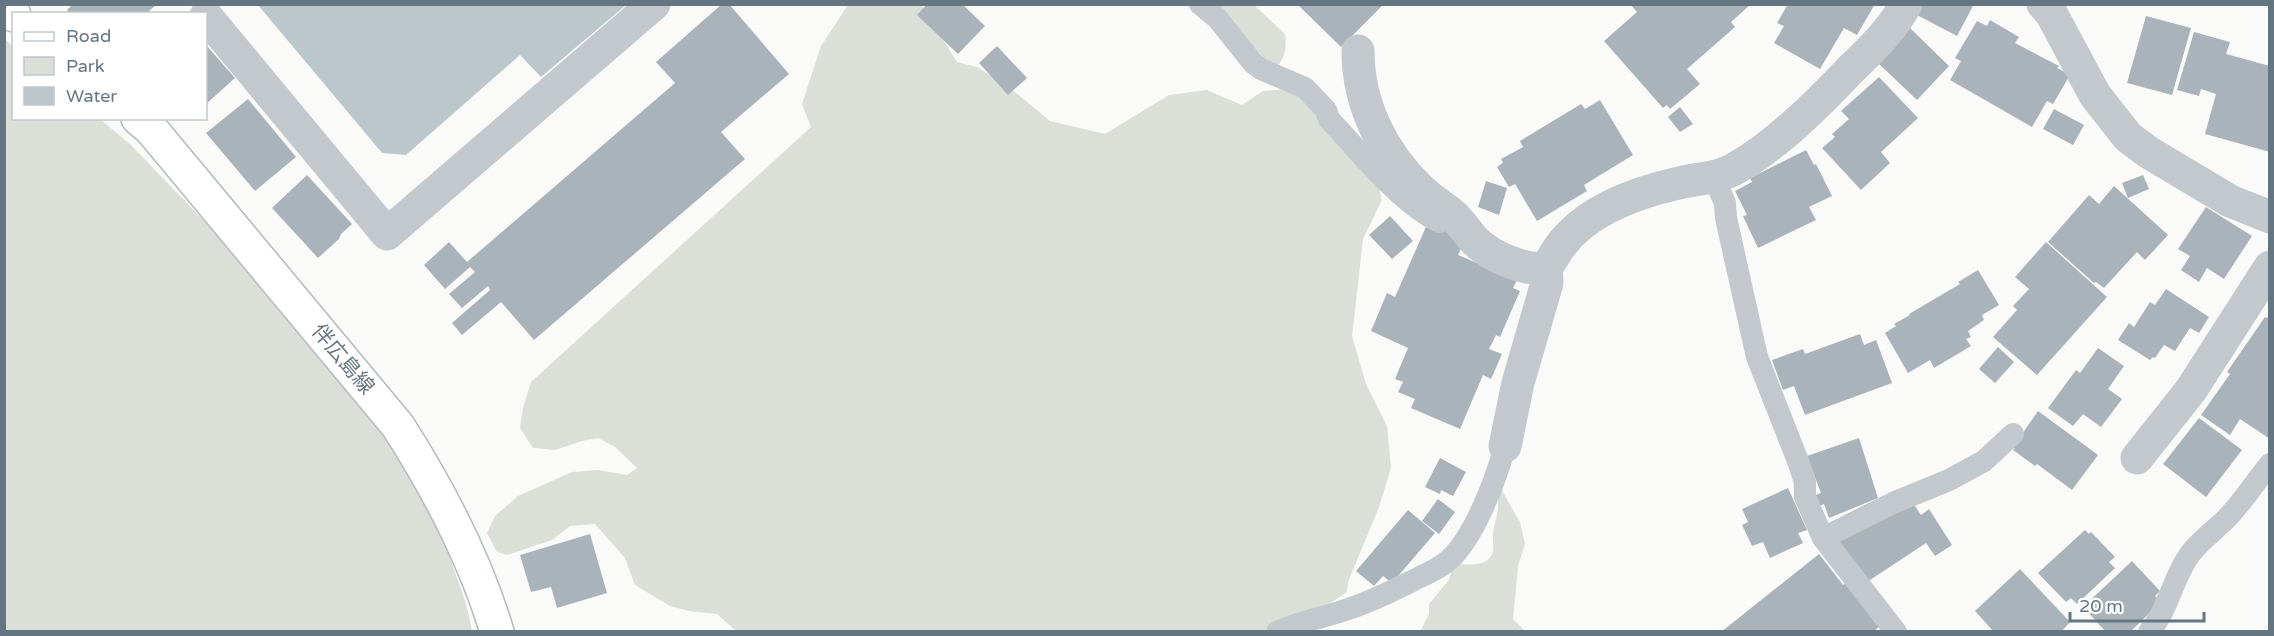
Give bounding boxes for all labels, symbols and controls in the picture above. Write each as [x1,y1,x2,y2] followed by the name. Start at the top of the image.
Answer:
[12,12,207,120] legend
[66,25,111,47] text: Road
[66,55,105,77] text: Park
[66,85,117,107] text: Water
[306,319,379,400] street label: 伴広島線
[2070,585,2204,623] scale bar
[2079,595,2123,617] text: 20 m

